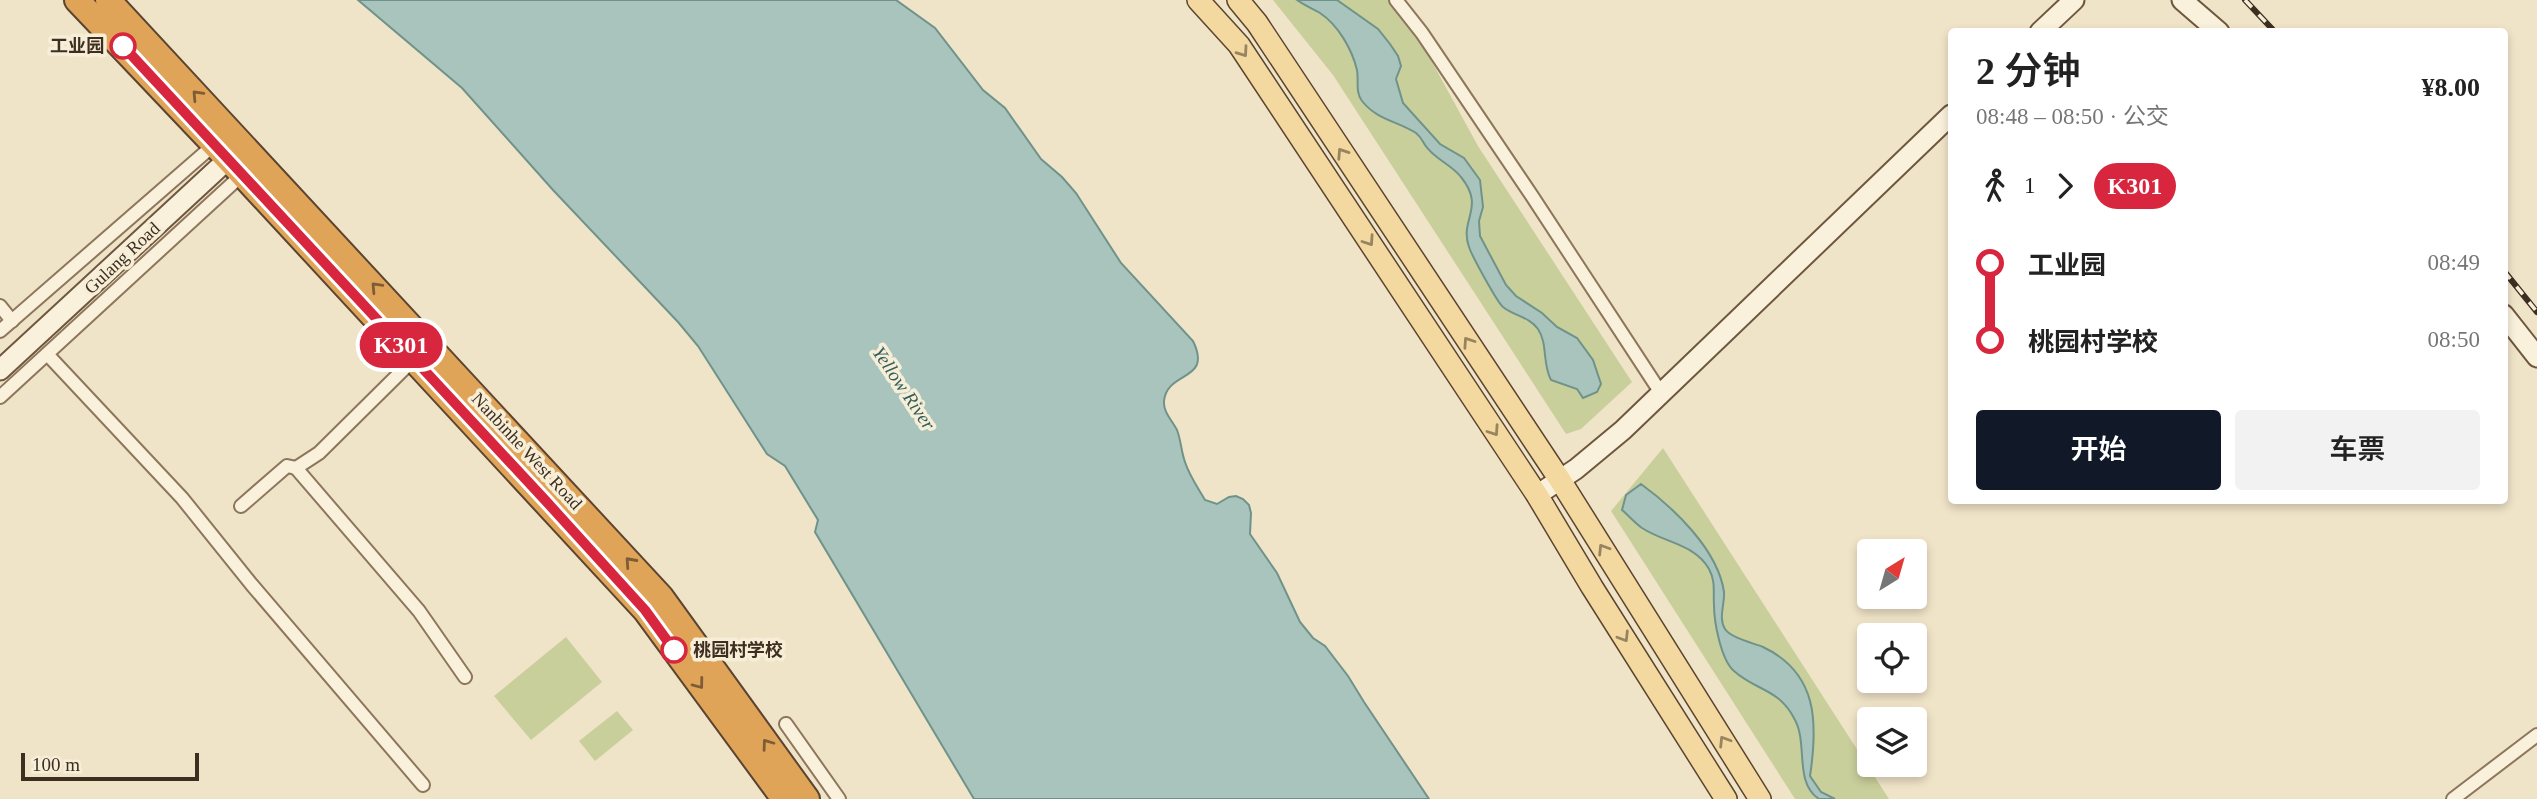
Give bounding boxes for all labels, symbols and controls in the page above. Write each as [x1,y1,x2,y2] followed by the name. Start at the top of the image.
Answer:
[110,33,136,59] marker: 工业园
[50,36,104,56] place label: 工业园
[1235,44,1247,57] one-way arrow
[1976,50,2081,92] text: 2 分钟
[2422,73,2480,102] text: ¥8.00
[193,90,206,103] one-way arrow
[1976,104,2169,129] text: 08:48 – 08:50 · 公交
[1337,147,1350,160] one-way arrow
[1976,167,2014,205] icon: walk
[2046,167,2084,205] icon: forward
[2024,173,2036,198] text: 1
[2108,173,2162,199] text: K301
[80,218,164,298] street label: Gulang Road
[1360,234,1373,247] one-way arrow
[2428,250,2480,275] text: 08:49
[2028,251,2106,280] text: 工业园
[372,282,384,295] one-way arrow
[352,322,450,368] line badge: K301
[2428,327,2480,352] text: 08:50
[2028,328,2158,357] text: 桃园村学校
[374,332,428,358] text: K301
[1463,337,1476,350] one-way arrow
[868,342,940,434] water label: Yellow River
[468,389,586,513] street label: Nanbinhe West Road
[1976,410,2221,490] button: 开始
[2235,410,2480,490] button: 车票
[1486,423,1499,436] one-way arrow
[1857,539,1927,609] north arrow
[1857,539,1927,777] map controls
[1598,543,1611,556] one-way arrow
[625,558,638,571] one-way arrow
[1857,623,1927,693] button: locate
[1615,630,1628,643] one-way arrow
[661,637,687,663] marker: 桃园村学校
[693,640,783,660] place label: 桃园村学校
[690,676,703,688] one-way arrow
[1857,707,1927,777] button: layers
[1719,736,1732,749] one-way arrow
[763,739,775,752] one-way arrow
[21,750,200,782] scale bar
[32,754,80,775] text: 100 m

